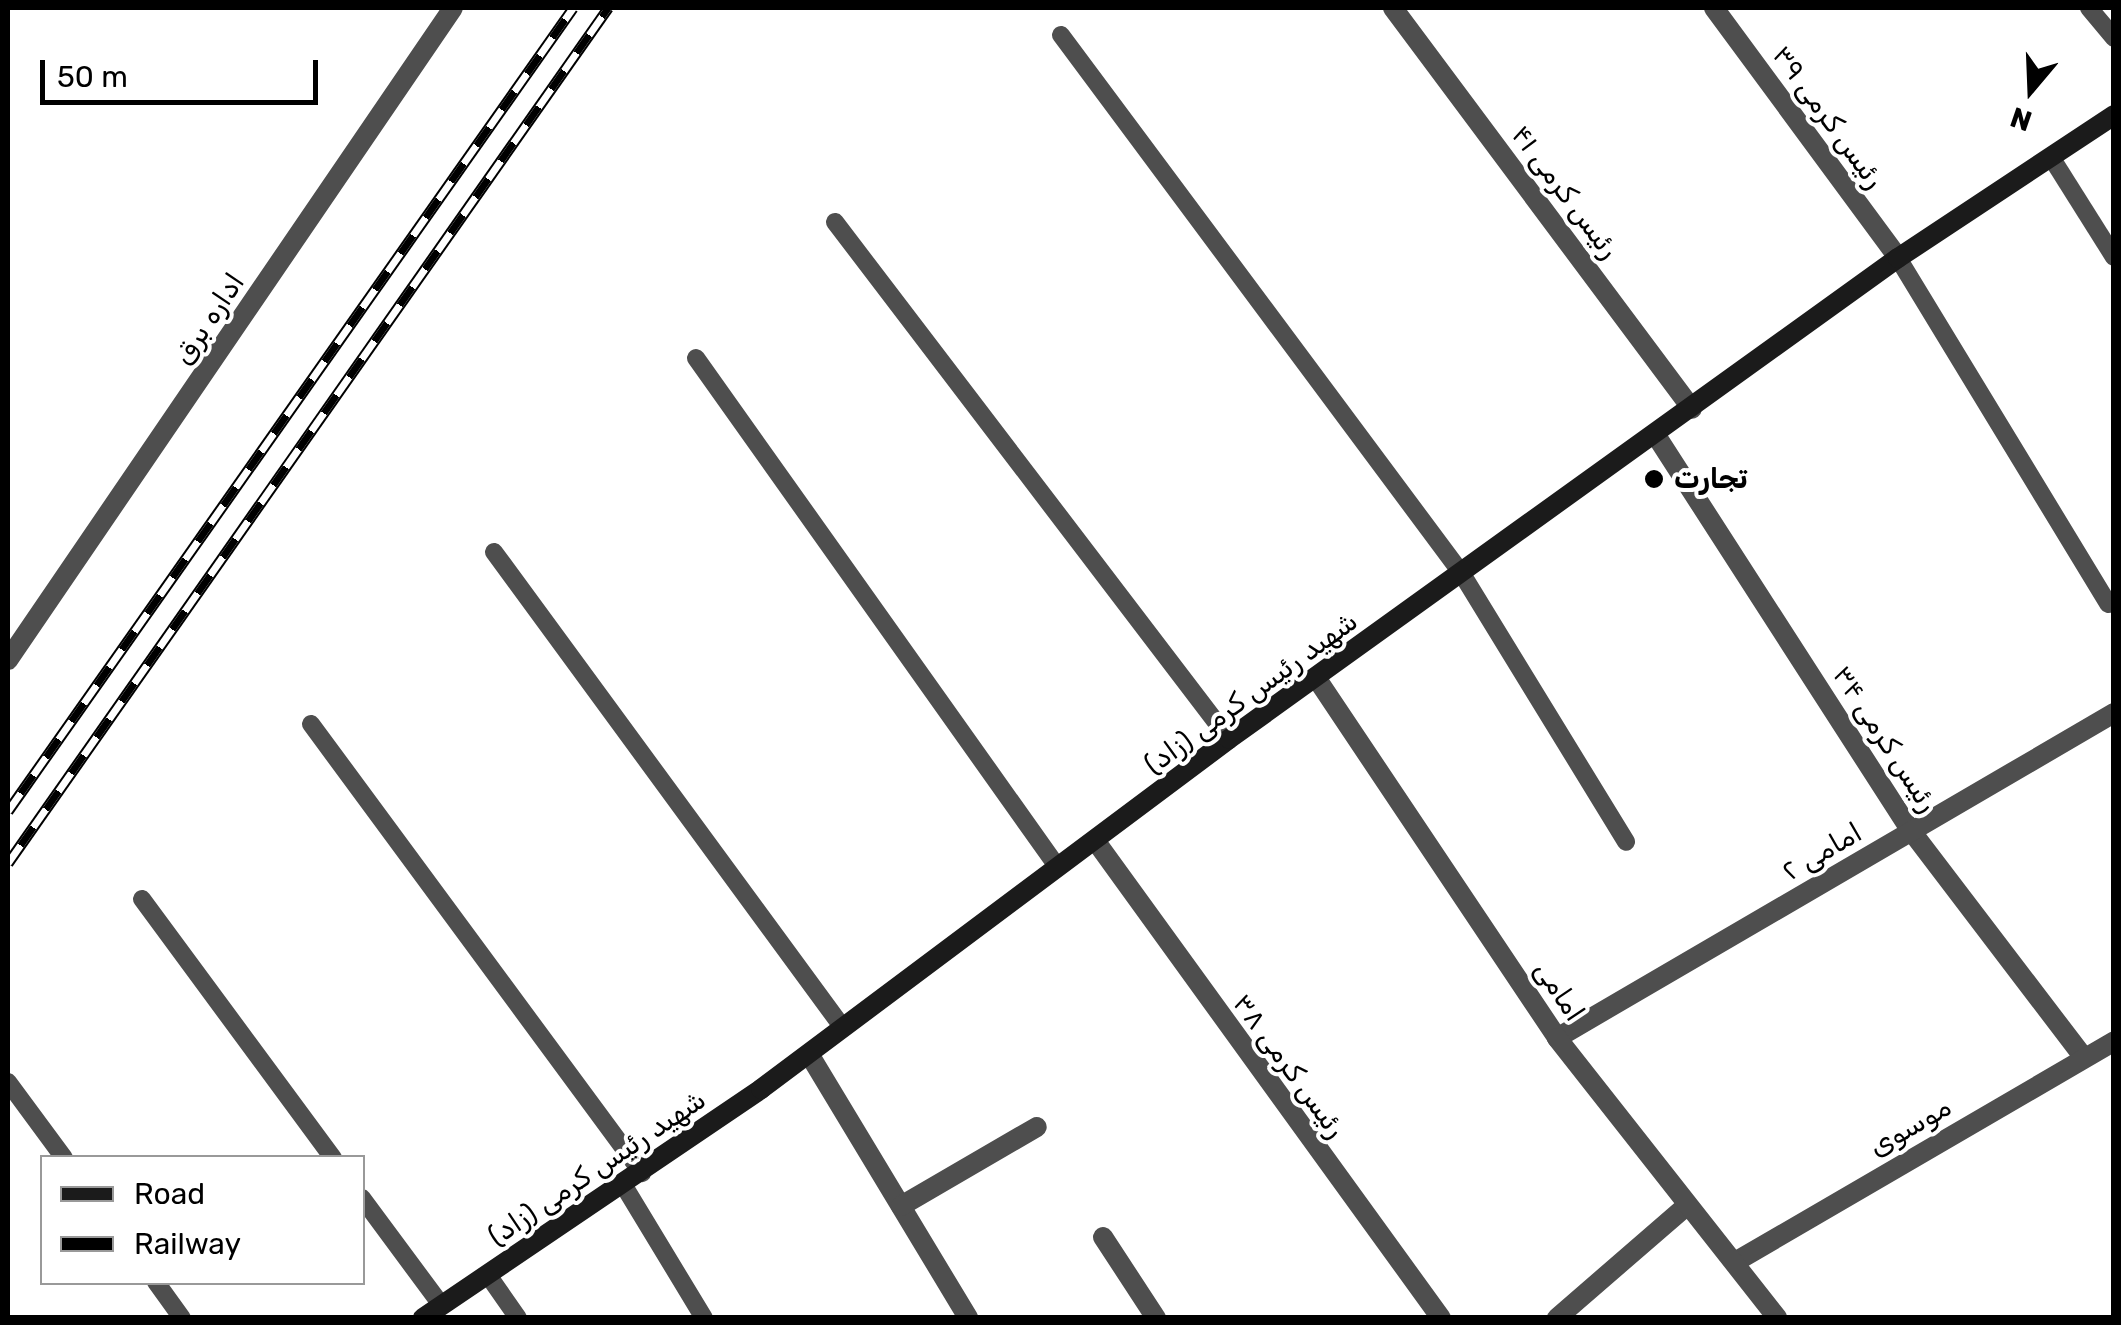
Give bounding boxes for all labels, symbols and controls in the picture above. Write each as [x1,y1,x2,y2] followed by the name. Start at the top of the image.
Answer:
[1765,39,1891,195] street label: رئیس کرمی ۳۹
[45,40,322,102] scale bar
[1981,40,2081,140] north arrow
[57,59,128,95] text: 50 m
[2006,100,2036,138] text: N
[1504,119,1626,265] street label: رئیس کرمی ۴۱
[166,267,252,371] street label: اداره برق
[1674,462,1748,496] place label: تجارت
[1643,468,1665,490] marker: تجارت
[1138,604,1364,782] street label: شهید رئیس کرمی (زاد)
[1825,659,1945,819] street label: رئیس کرمی ۳۴
[1776,816,1868,888] street label: امامی ۲
[1527,954,1591,1028] street label: امامی
[1225,987,1353,1145] street label: رئیس کرمی ۳۸
[482,1083,712,1253] street label: شهید رئیس کرمی (زاد)
[1863,1090,1957,1164] street label: موسوی
[40,1155,365,1285] legend
[134,1176,205,1212] text: Road
[134,1226,241,1262] text: Railway

